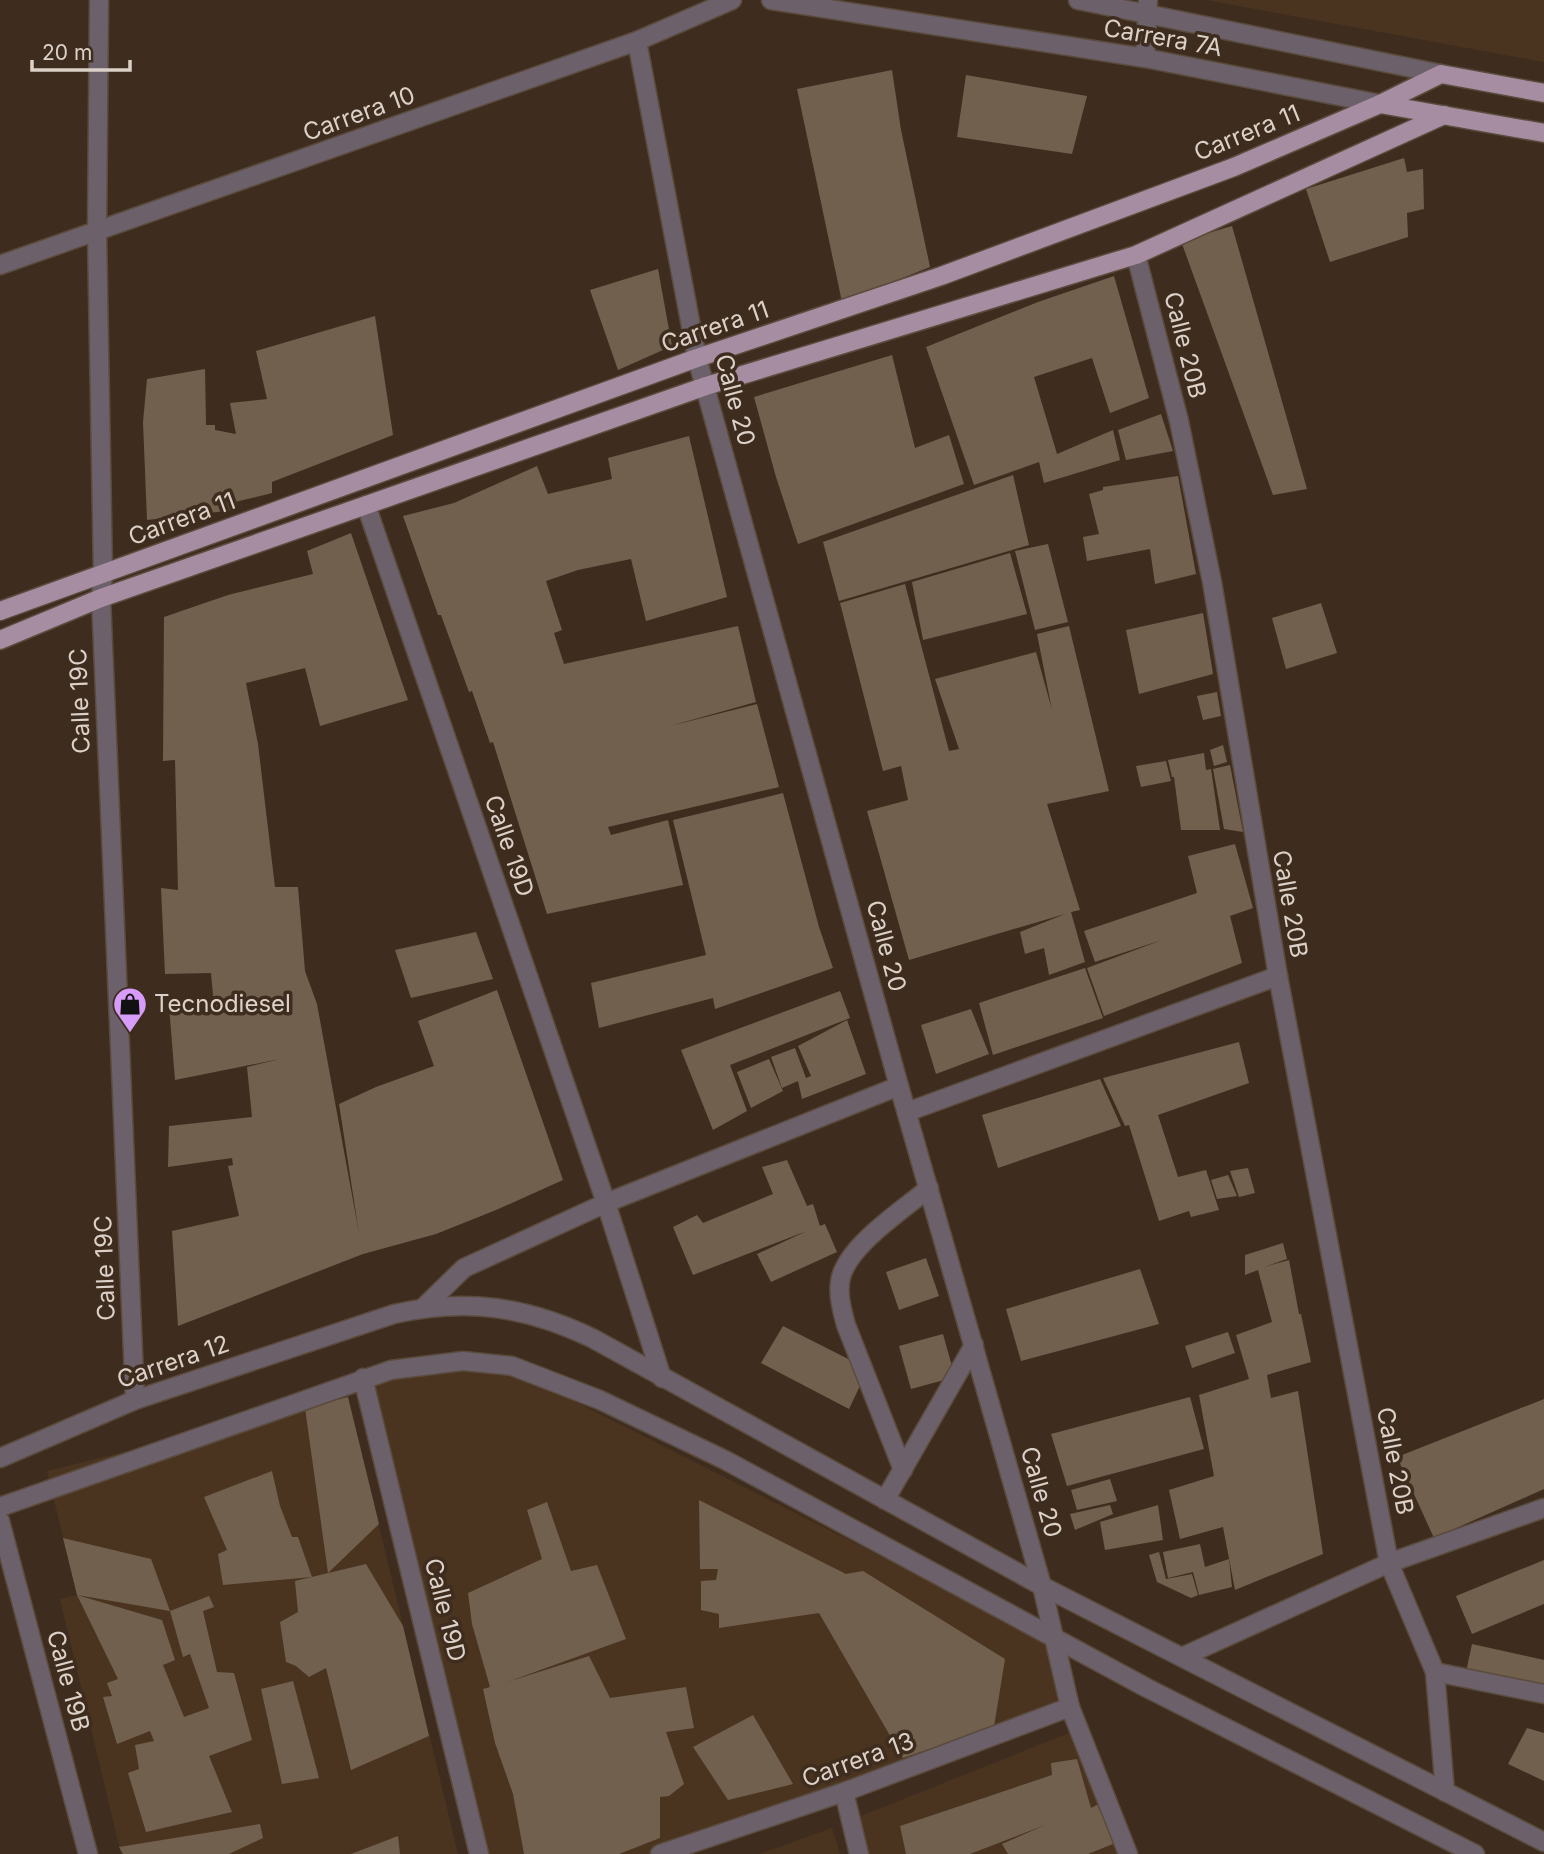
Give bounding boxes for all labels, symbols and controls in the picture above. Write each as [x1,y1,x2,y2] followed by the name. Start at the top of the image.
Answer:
[1102,13,1225,62] street label: Carrera 7A
[32,28,130,72] scale bar
[42,40,92,65] text: 20 m
[299,80,419,147] street label: Carrera 10
[1190,98,1304,167] street label: Carrera 11
[1158,289,1213,401] street label: Calle 20B
[657,295,772,358] street label: Carrera 11
[709,351,762,449] street label: Calle 20
[124,486,239,551] street label: Carrera 11
[63,648,96,754] street label: Calle 19C
[479,791,540,900] street label: Calle 19D
[1267,848,1314,960] street label: Calle 20B
[860,897,913,995] street label: Calle 20
[111,985,149,1034] shop icon: Tecnodiesel
[154,989,291,1018] place label: Tecnodiesel
[88,1215,121,1321] street label: Calle 19C
[113,1329,233,1394] street label: Carrera 12
[1371,1405,1420,1517] street label: Calle 20B
[1015,1443,1068,1541] street label: Calle 20
[419,1555,472,1664] street label: Calle 19D
[41,1627,96,1735] street label: Calle 19B
[798,1726,918,1793] street label: Carrera 13

